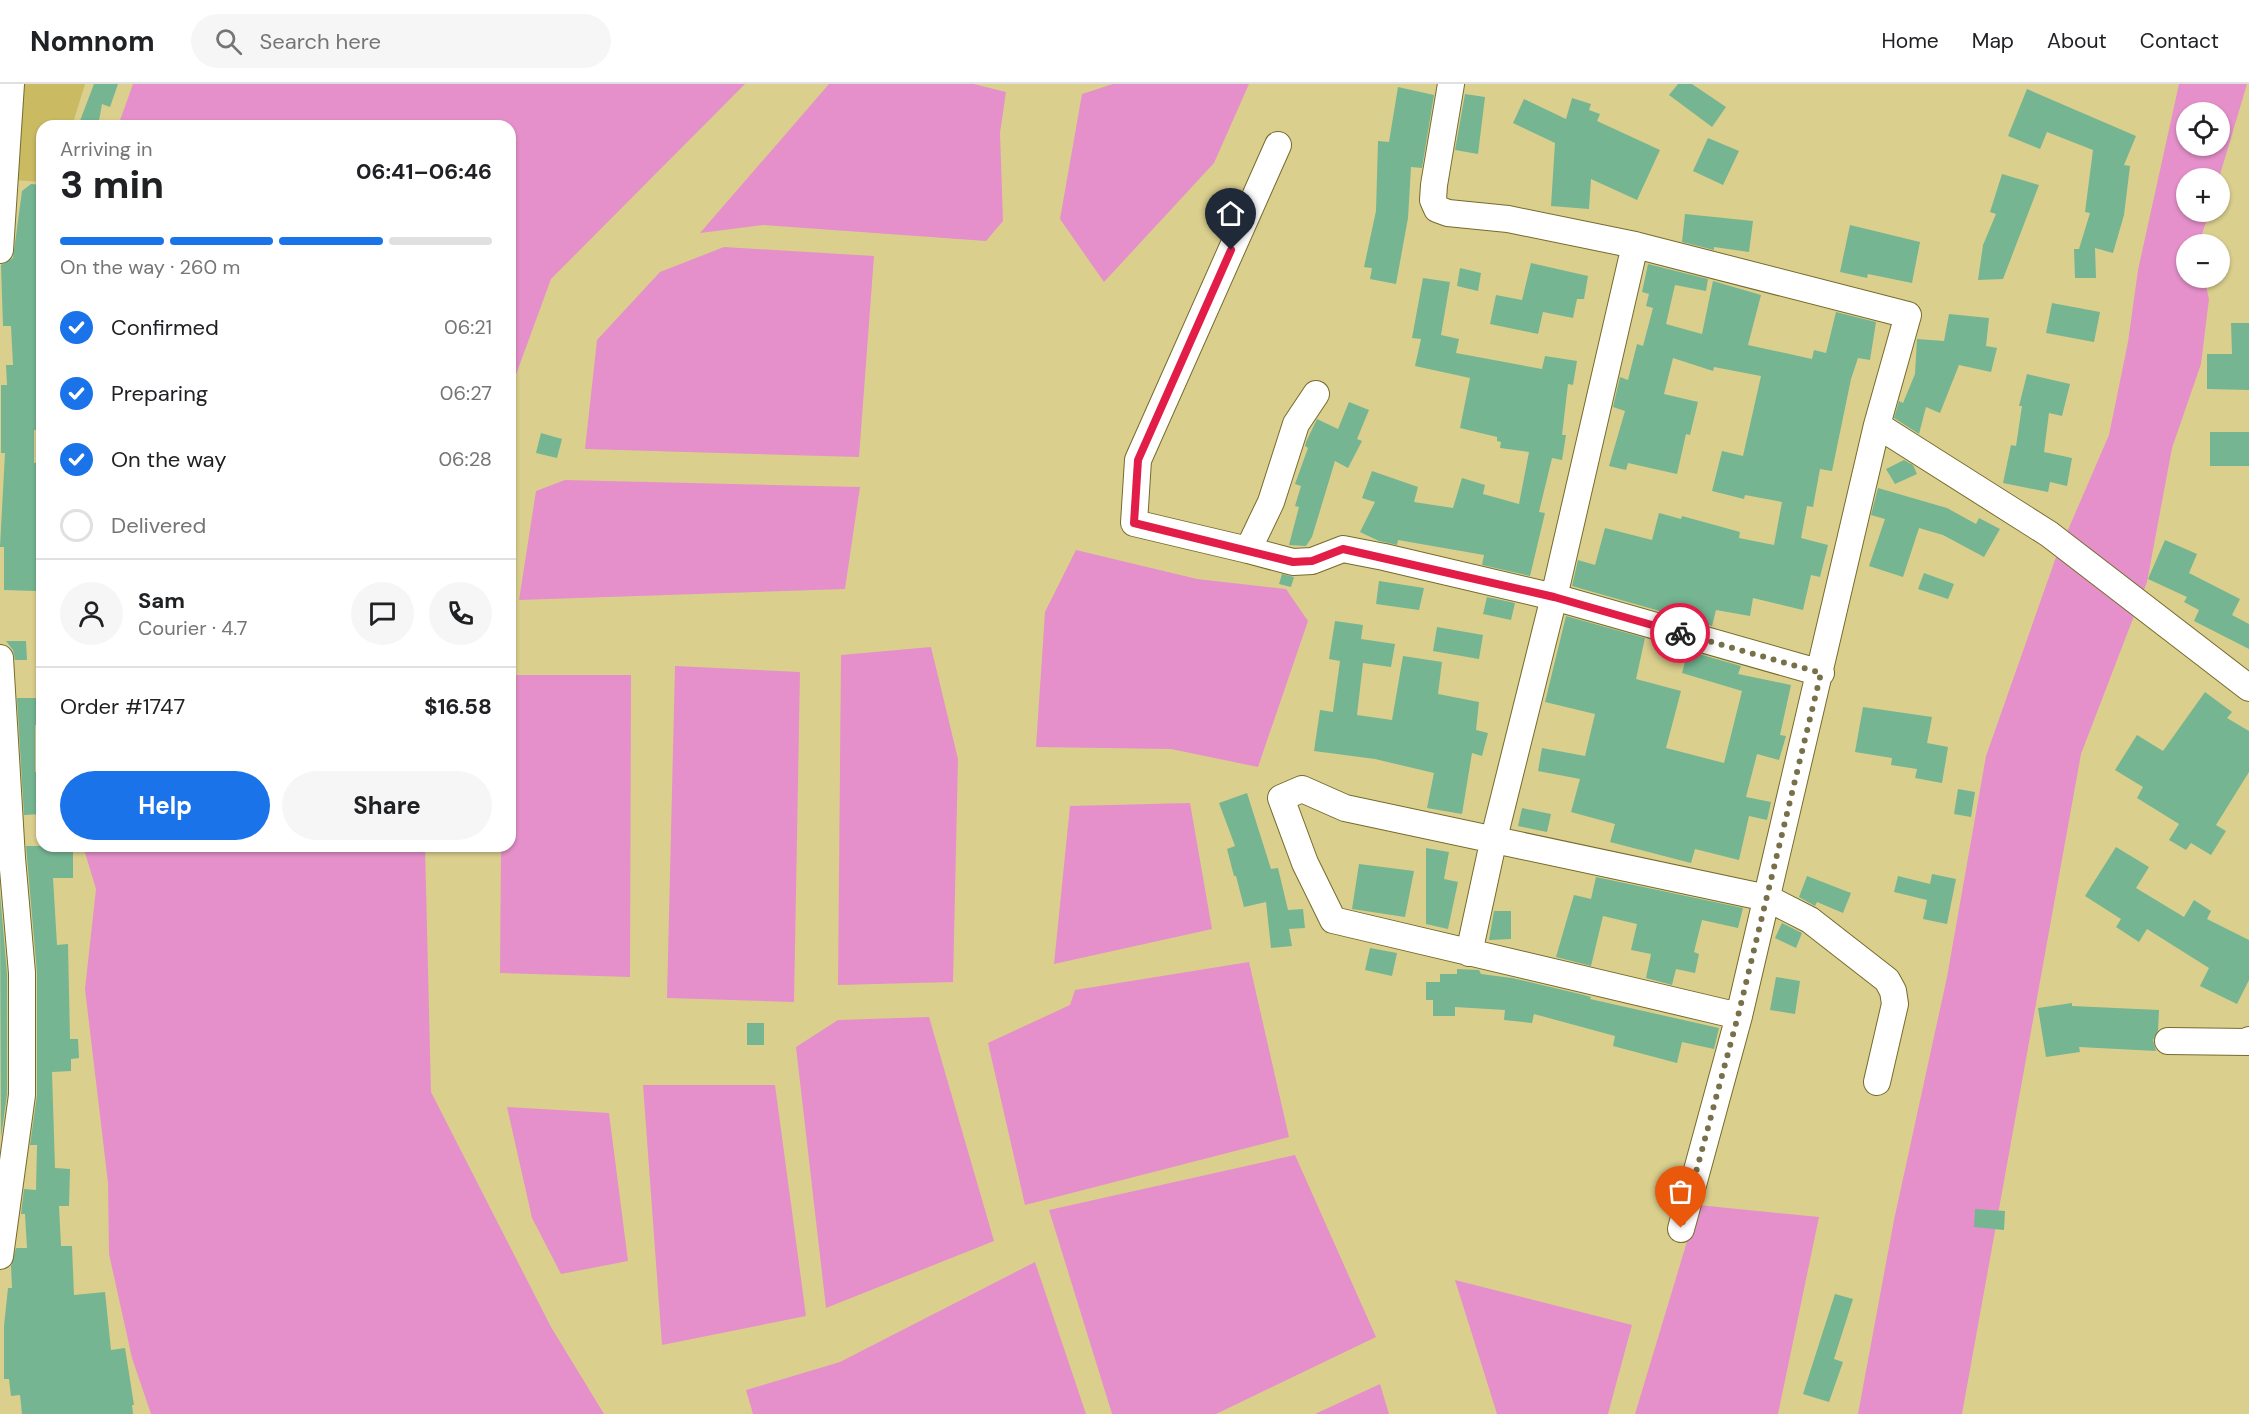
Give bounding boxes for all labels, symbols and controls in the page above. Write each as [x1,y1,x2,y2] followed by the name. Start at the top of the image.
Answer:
[191,14,611,68] search box
[30,23,155,60] text: Nomnom
[212,25,245,58] icon: search
[260,27,381,56] text: Search here
[1881,27,1939,55] text: Home
[1972,27,2014,55] text: Map
[2047,27,2107,55] text: About
[2140,27,2219,55] text: Contact
[2176,102,2230,288] map controls
[2176,102,2230,156] button: locate
[60,136,152,162] text: Arriving in
[356,157,492,186] text: 06:41–06:46
[60,159,164,210] text: 3 min
[2176,168,2230,222] button: +
[1205,188,1256,250] pin
[1214,197,1247,230] icon: home
[2176,234,2230,288] button: −
[60,254,240,280] text: On the way · 260 m
[60,311,93,344] icon: check
[111,313,219,342] text: Confirmed
[444,314,492,340] text: 06:21
[60,377,93,410] icon: check
[111,379,208,408] text: Preparing
[440,380,492,406] text: 06:27
[60,443,93,476] icon: check
[111,445,226,474] text: On the way
[438,446,492,472] text: 06:28
[111,511,206,540] text: Delivered
[60,582,123,645] button: person
[351,582,414,645] button: chat
[429,582,492,645] button: phone
[138,586,185,615] text: Sam
[1650,603,1710,663] courier
[138,615,247,641] text: Courier · 4.7
[1664,617,1697,650] icon: bike
[60,692,185,721] text: Order #1747
[424,692,492,721] text: $16.58
[60,771,270,840] button: Help
[282,771,492,840] button: Share
[1655,1166,1706,1228] pin
[1664,1175,1697,1208] icon: bag

